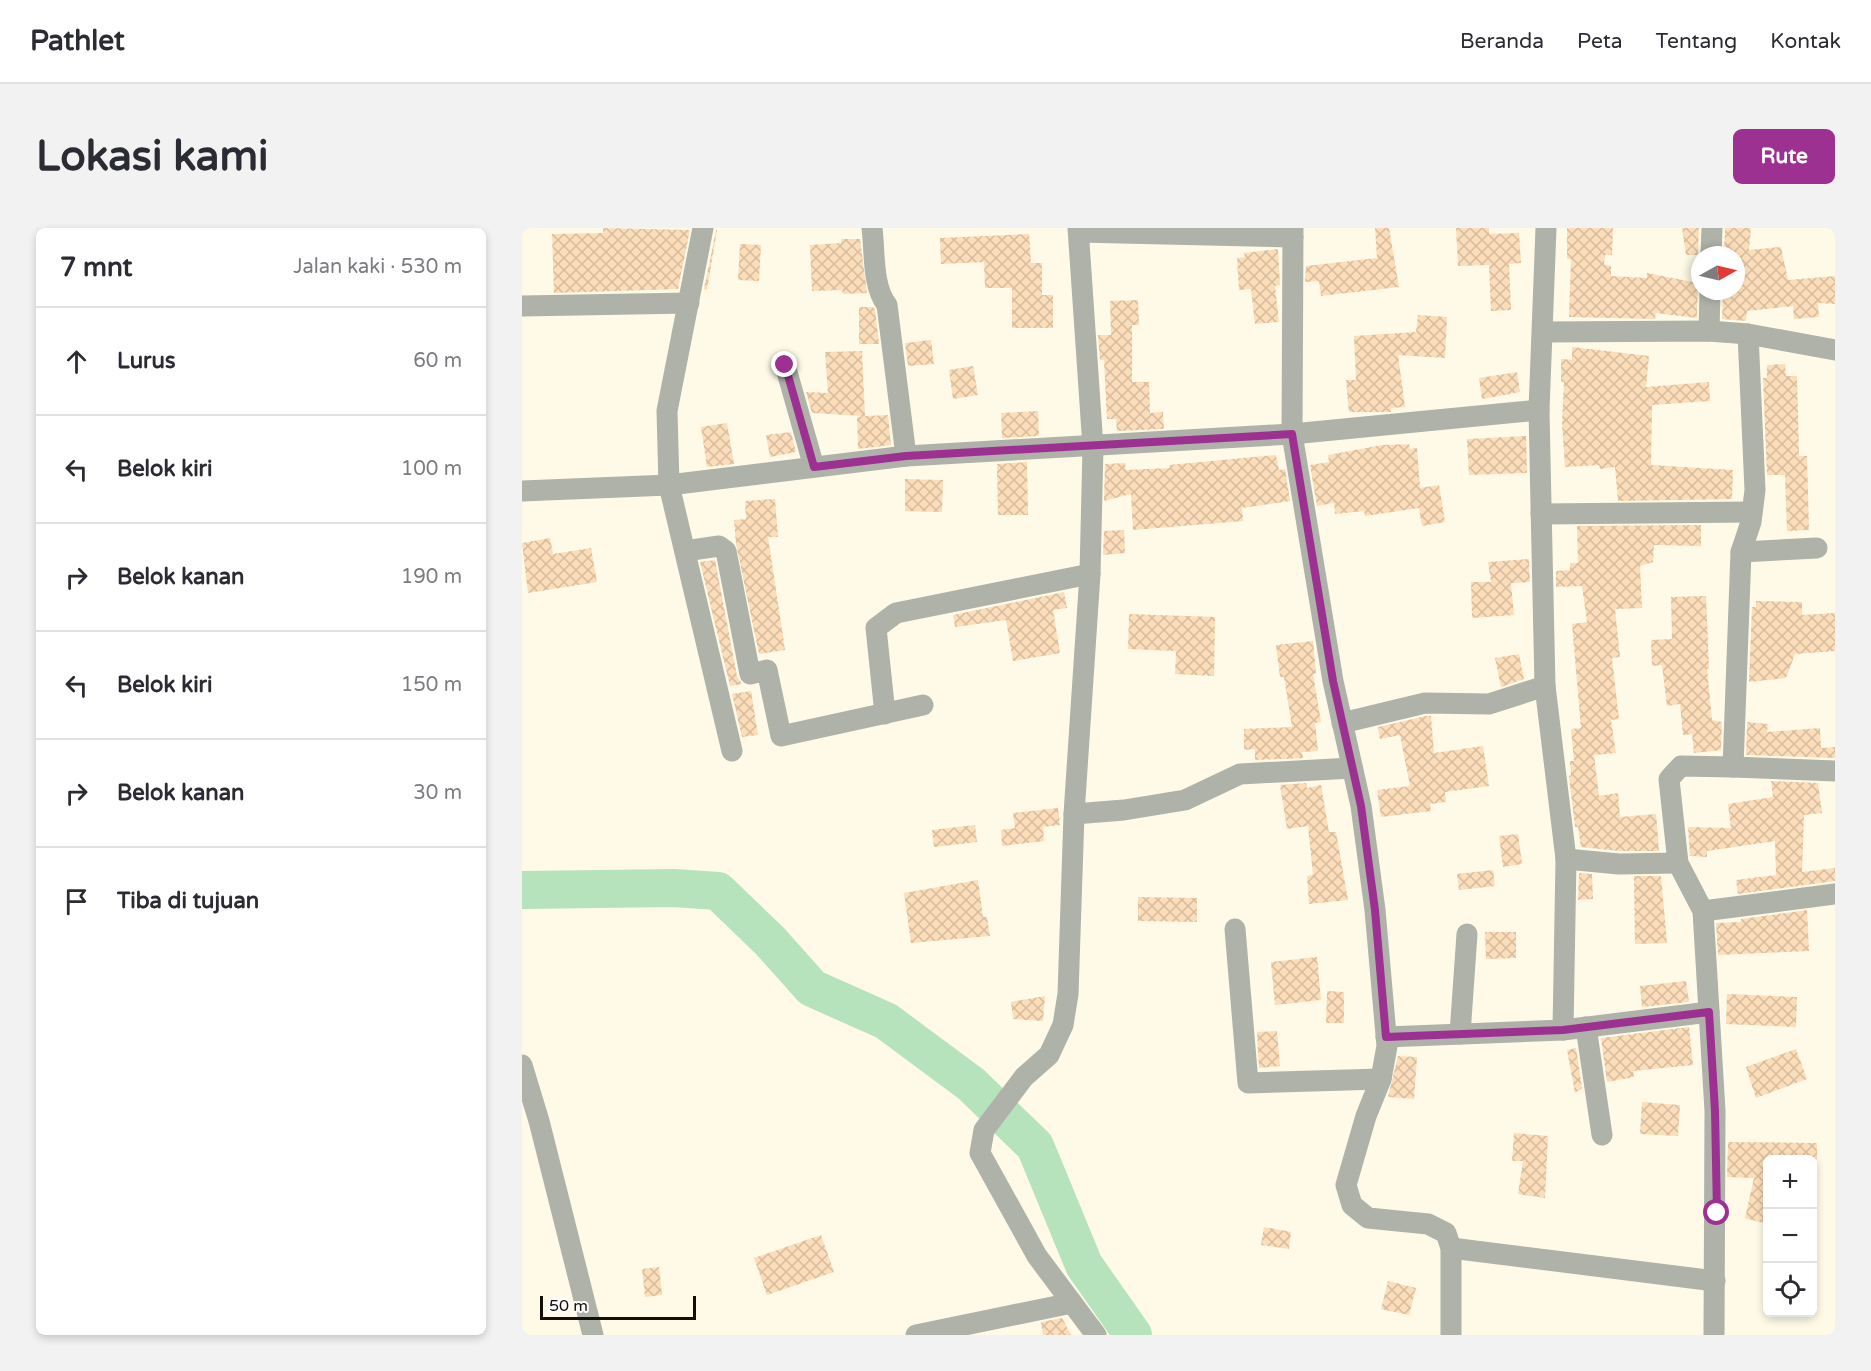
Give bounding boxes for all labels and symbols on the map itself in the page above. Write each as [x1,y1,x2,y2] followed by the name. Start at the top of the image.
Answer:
[1691,246,1745,300] north arrow
[771,351,797,377] route end
[1703,1199,1729,1225] route start
[540,1293,696,1320] scale bar

